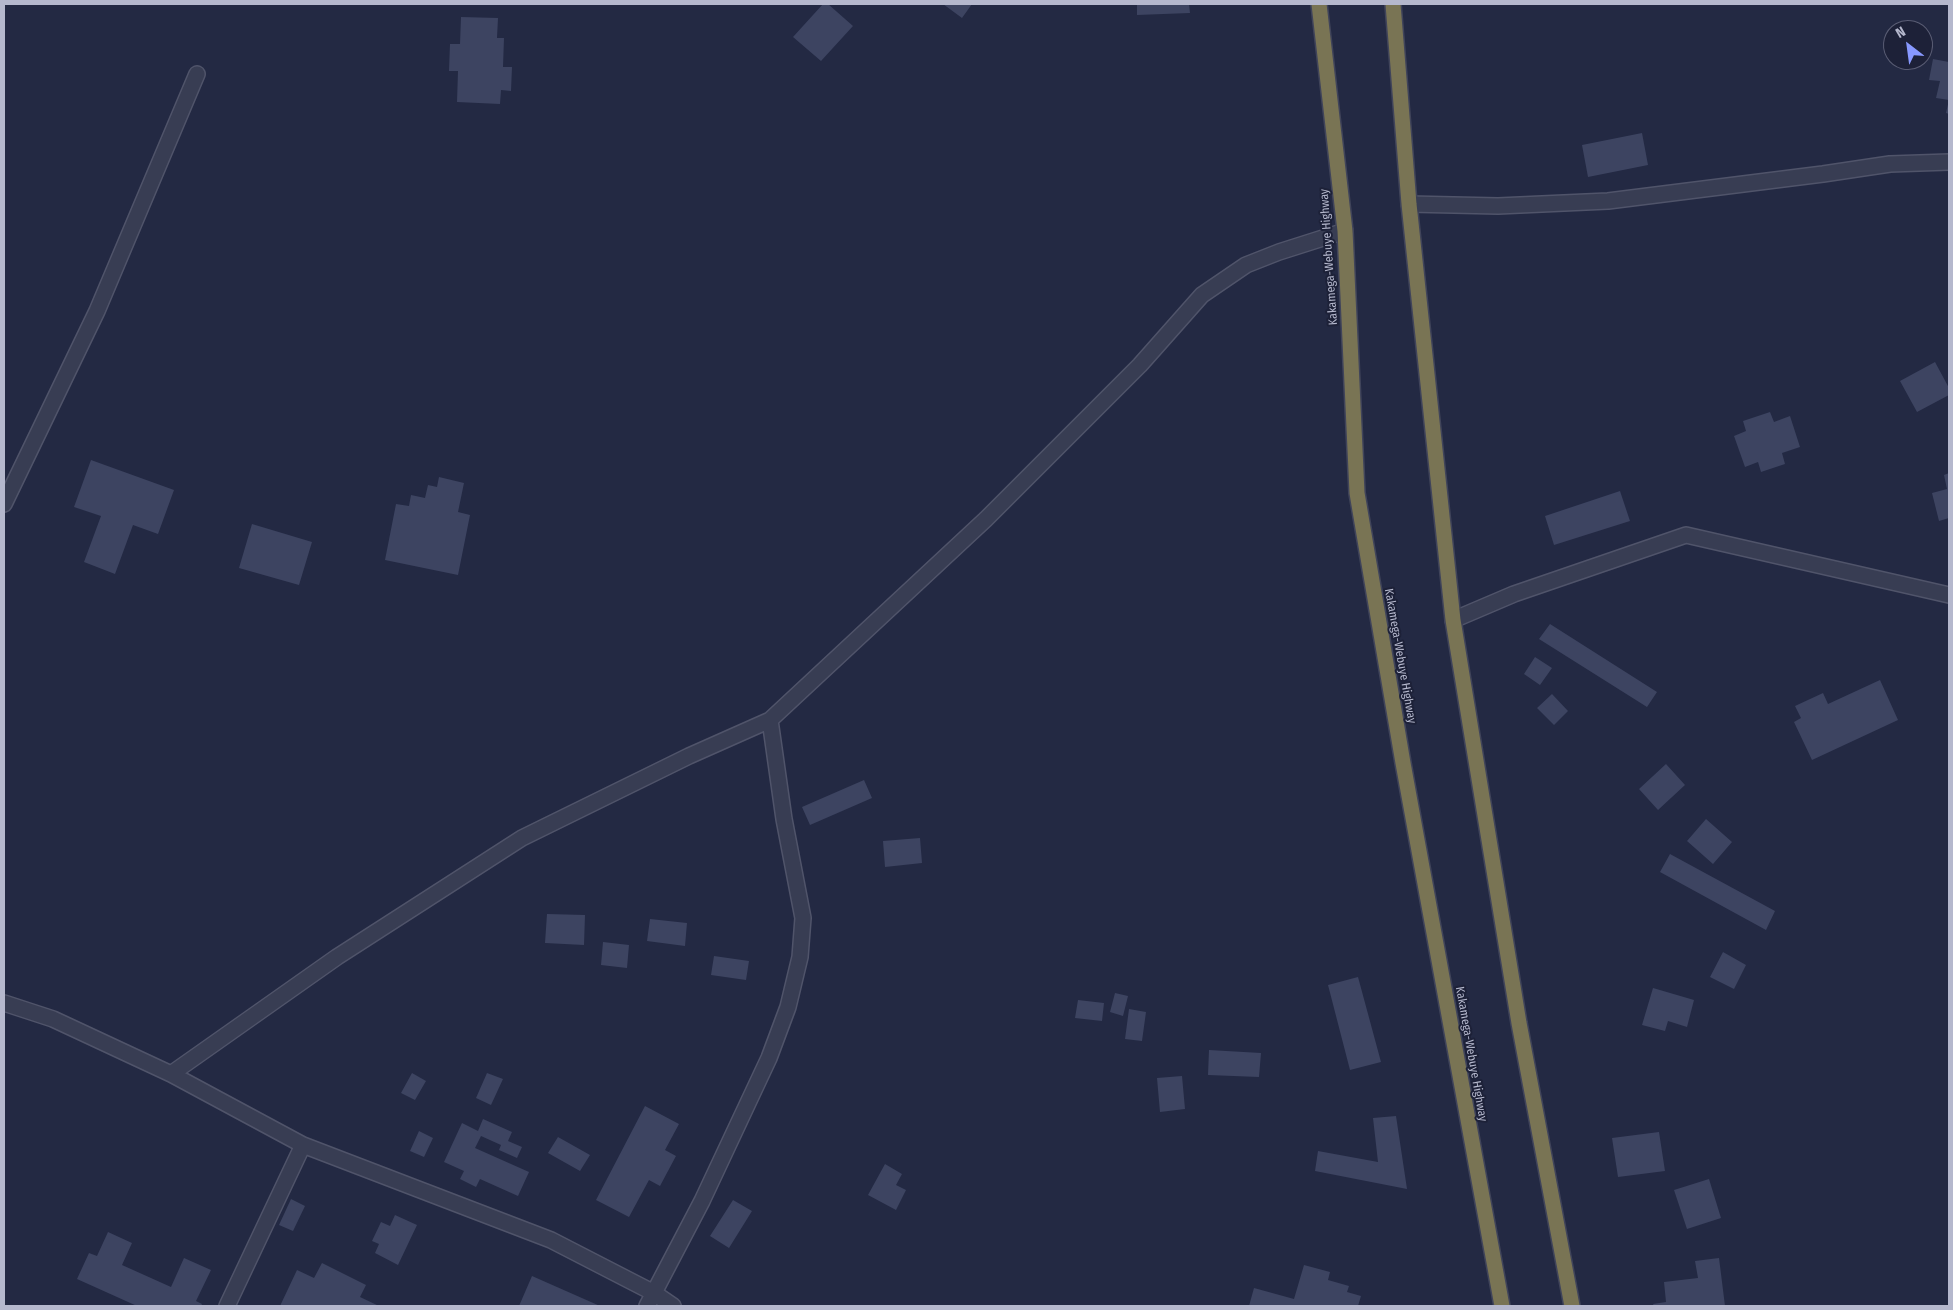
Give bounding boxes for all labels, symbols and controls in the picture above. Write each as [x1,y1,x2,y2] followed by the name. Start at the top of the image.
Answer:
[1883,20,1933,70] north arrow
[1893,23,1909,42] text: N
[1317,188,1341,326] street label: Kakamega-Webuye Highway
[1381,587,1419,725] street label: Kakamega-Webuye Highway
[1452,985,1490,1123] street label: Kakamega-Webuye Highway

